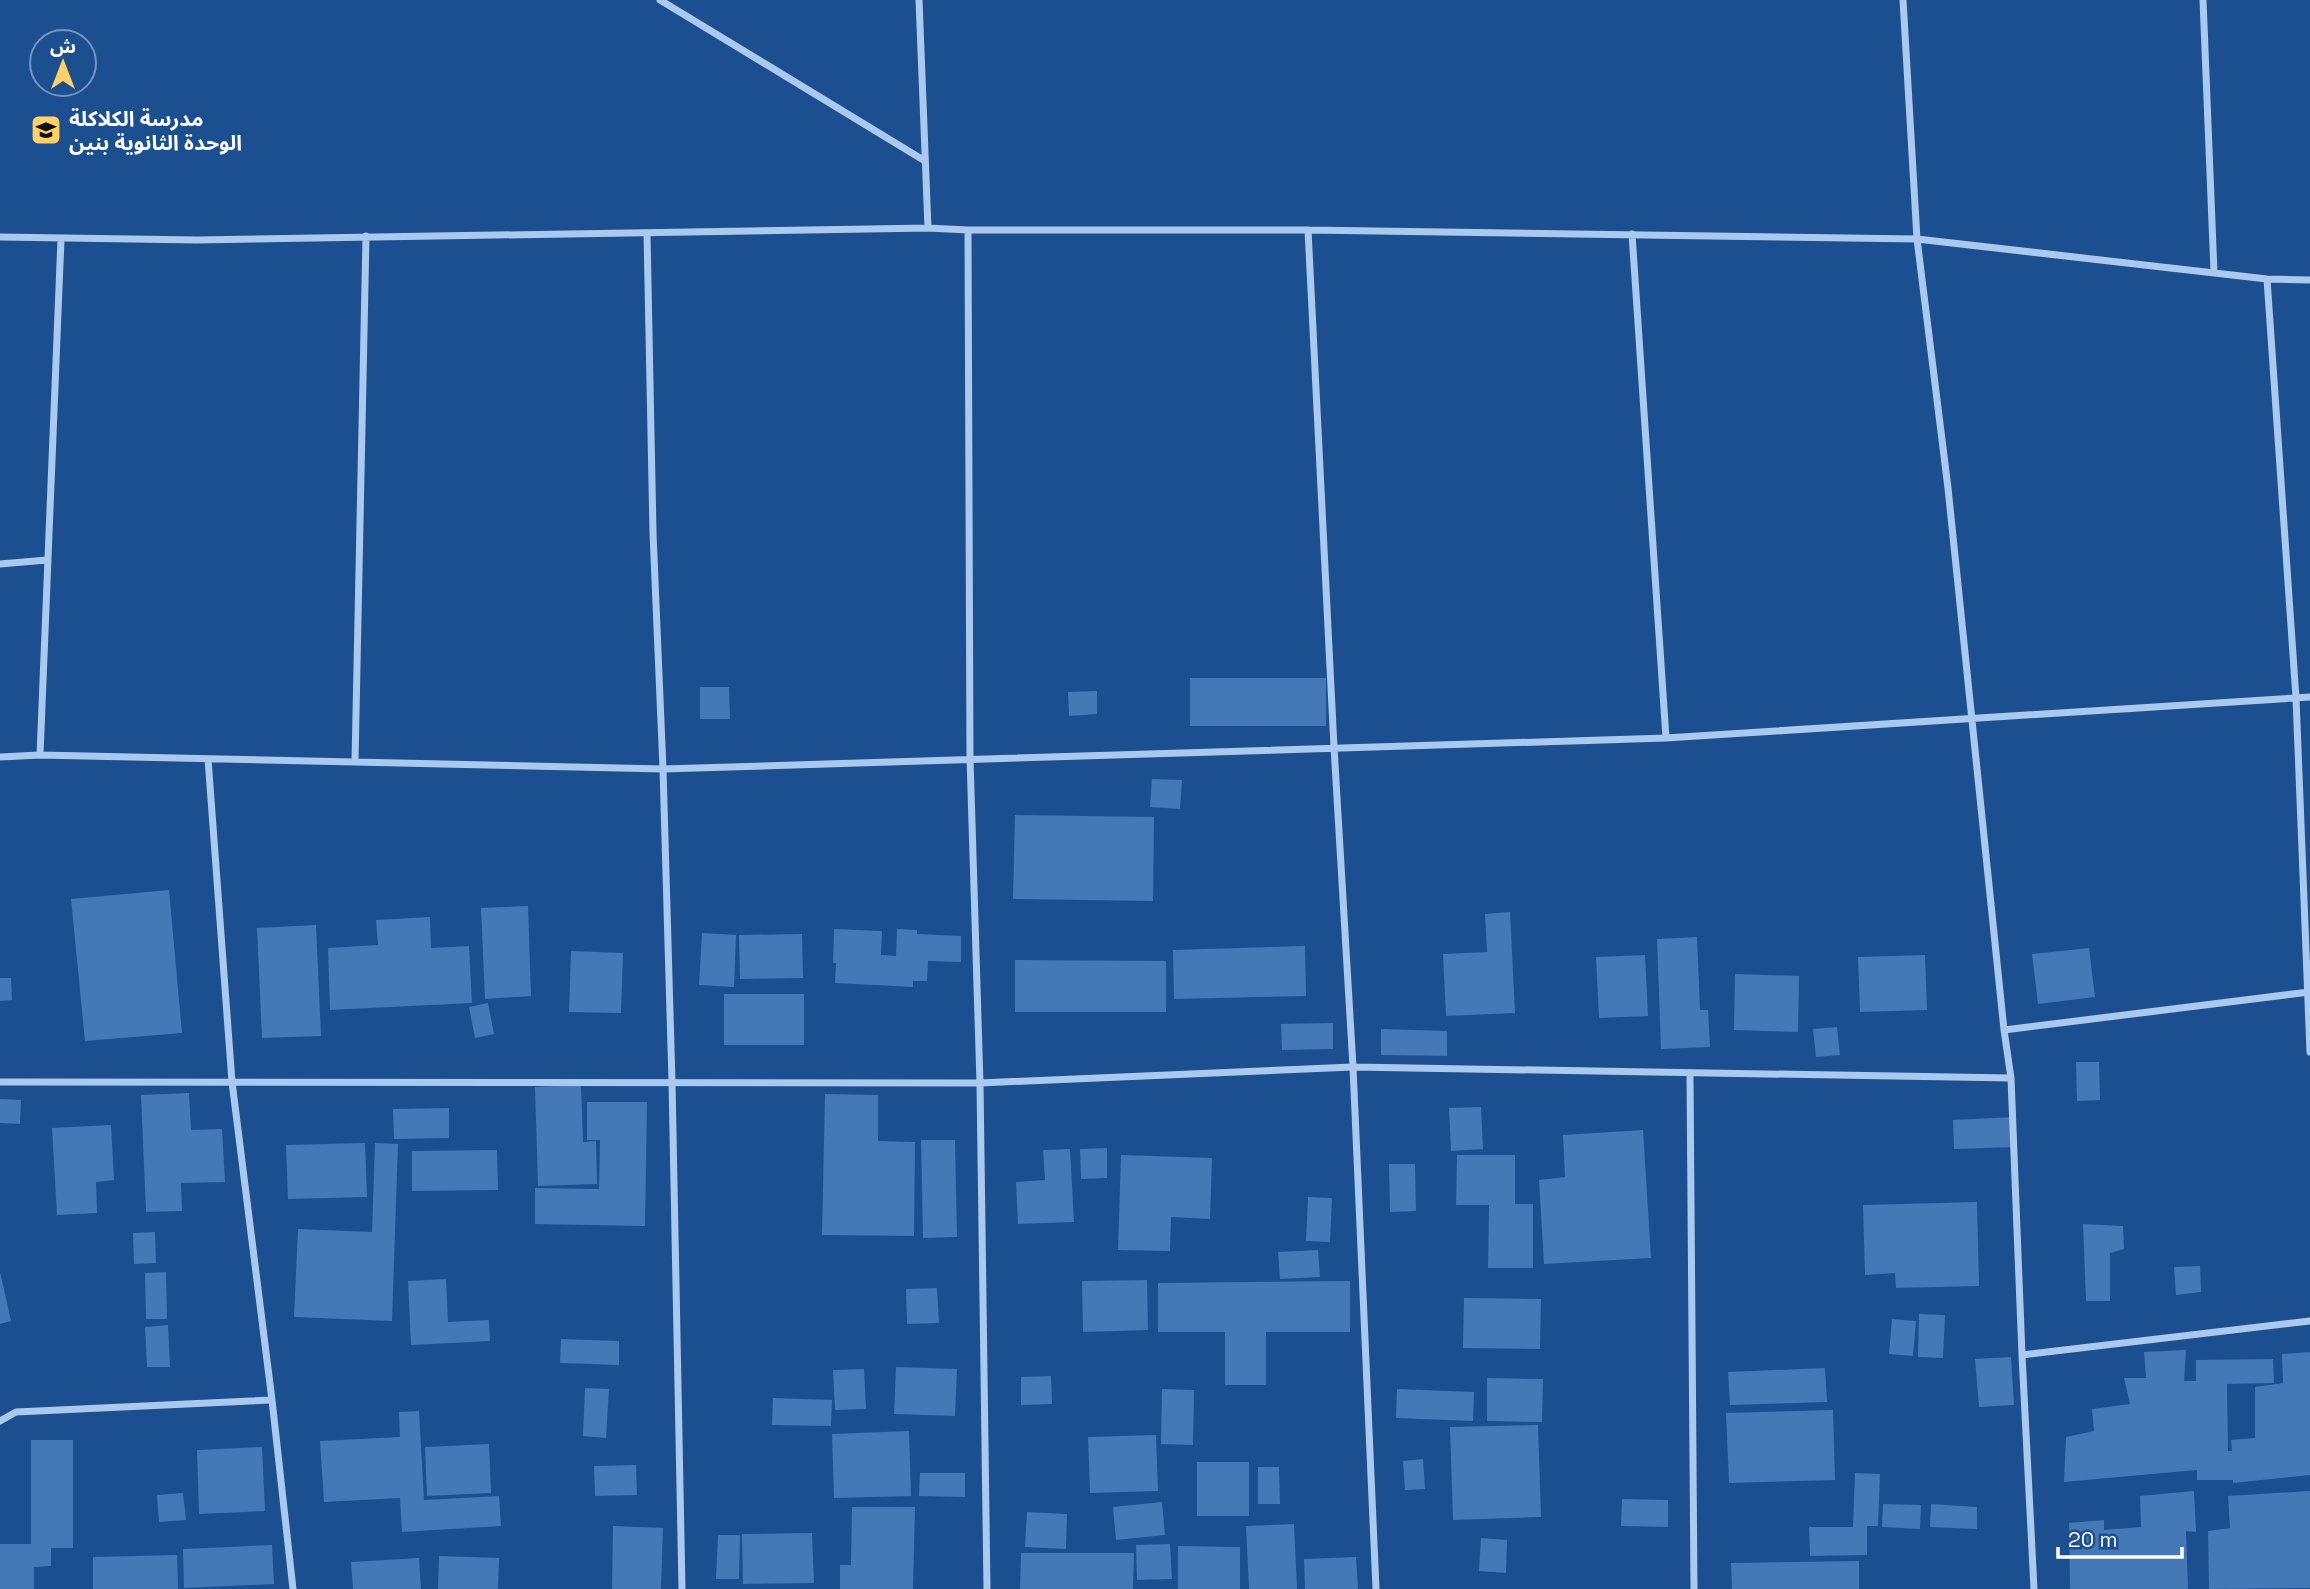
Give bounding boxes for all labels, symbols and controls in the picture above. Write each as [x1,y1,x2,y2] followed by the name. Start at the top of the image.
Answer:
[28,28,98,98] north arrow
[50,34,76,59] text: ش
[69,105,242,156] place label: مدرسة الكلاكلة الوحدة الثانوية بنين
[29,113,63,147] school or university icon: مدرسة الكلاكلة الوحدة الثانوية بنين
[2058,1516,2182,1560] scale bar
[2068,1526,2118,1553] text: 20 m

